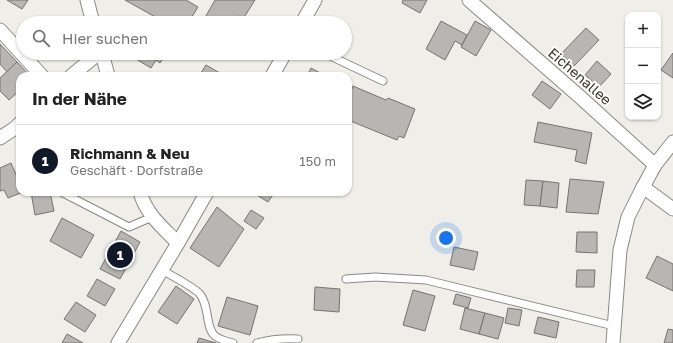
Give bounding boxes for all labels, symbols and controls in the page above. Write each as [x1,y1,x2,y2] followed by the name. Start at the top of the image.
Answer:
[625,12,661,120] map controls
[625,12,661,48] button: +
[16,16,352,60] search box
[30,27,52,49] icon: search
[62,29,148,47] text: Hier suchen
[545,44,615,108] street label: Eichenallee
[625,48,661,84] button: −
[625,84,661,120] button: layers
[32,88,127,109] text: In der Nähe
[70,144,190,162] text: Richmann & Neu
[42,153,48,169] text: 1
[299,153,336,169] text: 150 m
[70,162,203,178] text: Geschäft · Dorfstraße
[436,228,456,248] your location
[107,240,133,270] pin: 1

